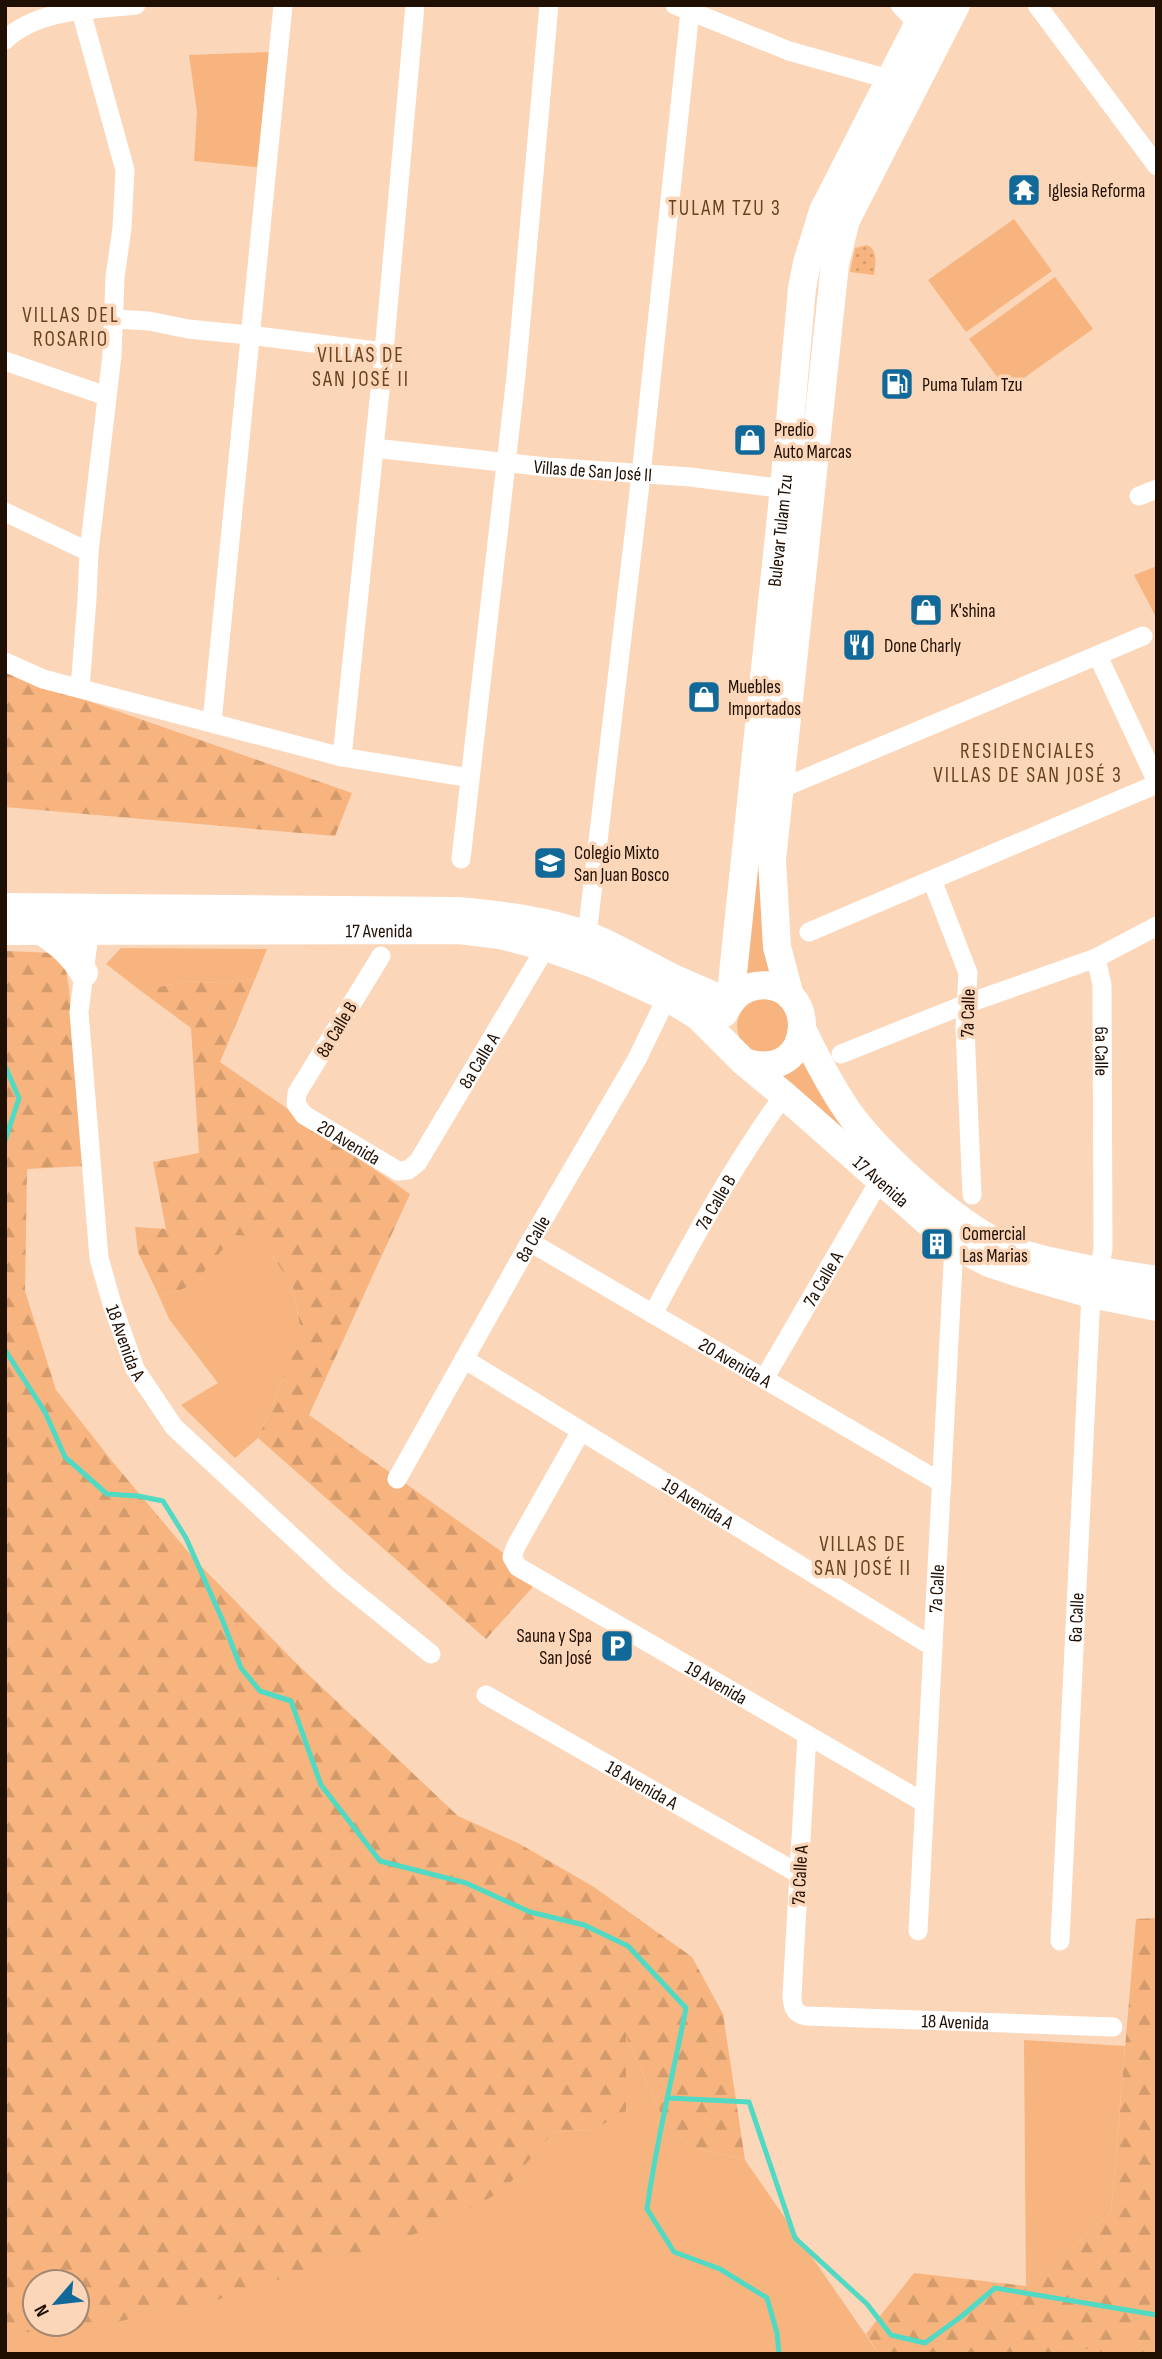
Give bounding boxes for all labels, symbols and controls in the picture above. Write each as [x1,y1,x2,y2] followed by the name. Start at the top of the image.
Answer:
[1005,171,1043,209] temple icon: Iglesia Reforma
[1048,180,1145,203] place label: Iglesia Reforma
[668,196,782,221] district label: TULAM TZU 3
[22,303,120,352] district label: VILLAS DEL ROSARIO
[312,343,410,392] district label: VILLAS DE SAN JOSÉ II
[878,365,916,403] fuel station icon: Puma Tulam Tzu
[922,374,1023,397] place label: Puma Tulam Tzu
[773,419,852,464] place label: Predio Auto Marcas
[731,421,769,459] shop icon: Predio Auto Marcas
[532,456,653,487] street label: Villas de San José II
[764,474,798,588] street label: Bulevar Tulam Tzu
[907,591,945,629] shop icon: K'shina
[950,600,996,623] place label: K'shina
[840,626,878,664] restaurant icon: Done Charly
[884,635,962,658] place label: Done Charly
[728,676,801,721] place label: Muebles Importados
[685,678,723,716] shop icon: Muebles Importados
[933,739,1123,788] district label: RESIDENCIALES VILLAS DE SAN JOSÉ 3
[574,842,669,887] place label: Colegio Mixto San Juan Bosco
[531,844,569,882] school or university icon: Colegio Mixto San Juan Bosco
[345,920,413,943] street label: 17 Avenida
[956,988,981,1038] street label: 7a Calle
[312,998,363,1062] street label: 8a Calle B
[1089,1026,1112,1076] street label: 6a Calle
[454,1028,506,1093] street label: 8a Calle A
[313,1116,384,1171] street label: 20 Avenida
[848,1151,913,1213] street label: 17 Avenida
[691,1171,741,1234] street label: 7a Calle B
[511,1212,556,1266] street label: 8a Calle
[962,1223,1028,1268] place label: Comercial Las Marias
[918,1225,956,1263] building icon: Comercial Las Marias
[799,1247,849,1311] street label: 7a Calle A
[100,1302,150,1386] street label: 18 Avenida A
[694,1333,776,1394] street label: 20 Avenida A
[658,1474,738,1535] street label: 19 Avenida A
[814,1532,912,1581] district label: VILLAS DE SAN JOSÉ II
[925,1564,950,1613] street label: 7a Calle
[1064,1592,1090,1643] street label: 6a Calle
[516,1625,592,1670] place label: Sauna y Spa San José
[598,1627,636,1665] parking icon: Sauna y Spa San José
[681,1657,751,1710] street label: 19 Avenida
[602,1756,682,1816] street label: 18 Avenida A
[787,1844,814,1905] street label: 7a Calle A
[921,2010,990,2036] street label: 18 Avenida
[21,2268,91,2338] north arrow
[30,2300,55,2320] text: N

